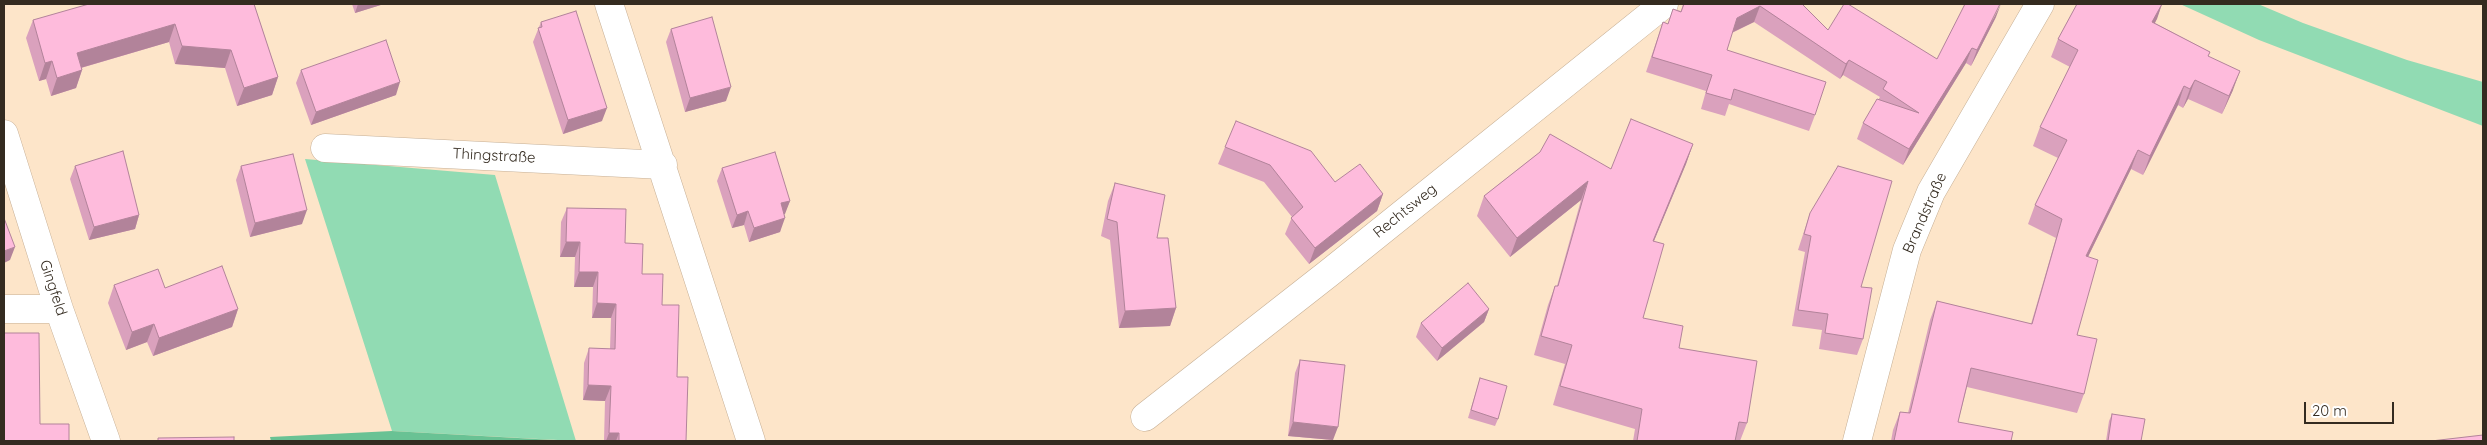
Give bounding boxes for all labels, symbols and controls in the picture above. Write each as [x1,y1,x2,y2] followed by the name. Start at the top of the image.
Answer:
[452,145,536,167] street label: Thingstraße
[1899,170,1951,256] street label: Brandstraße
[1370,180,1440,242] street label: Rechtsweg
[36,258,70,318] street label: Gingfeld
[2307,392,2397,424] scale bar
[2312,401,2347,420] text: 20 m

